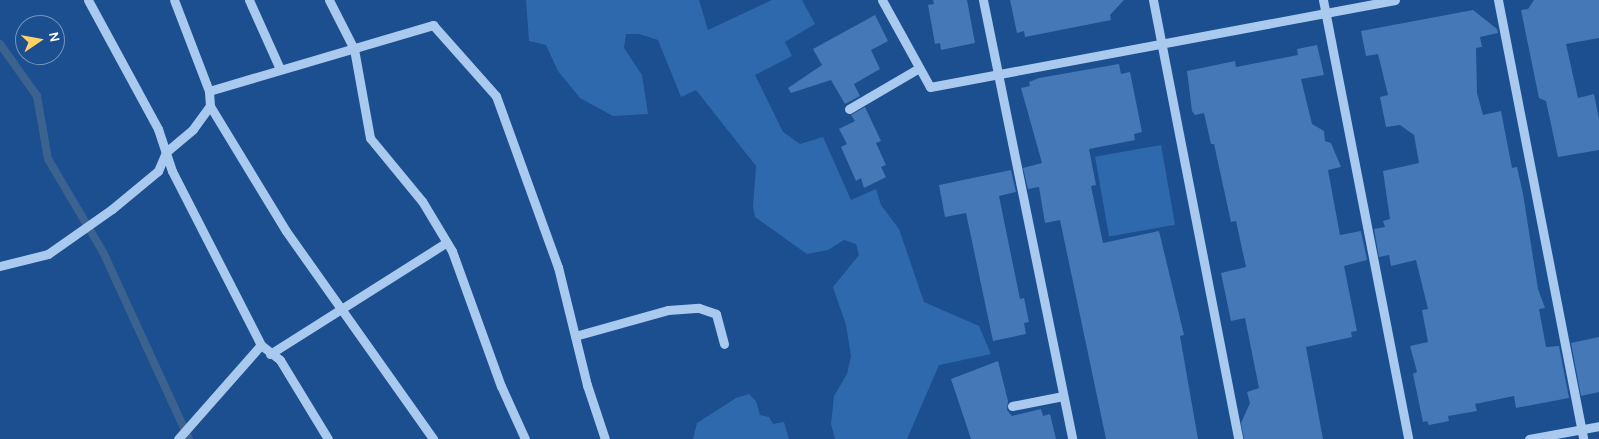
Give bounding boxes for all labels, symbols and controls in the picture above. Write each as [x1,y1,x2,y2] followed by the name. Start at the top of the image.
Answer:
[15,15,65,65] north arrow
[45,30,64,44] text: N

